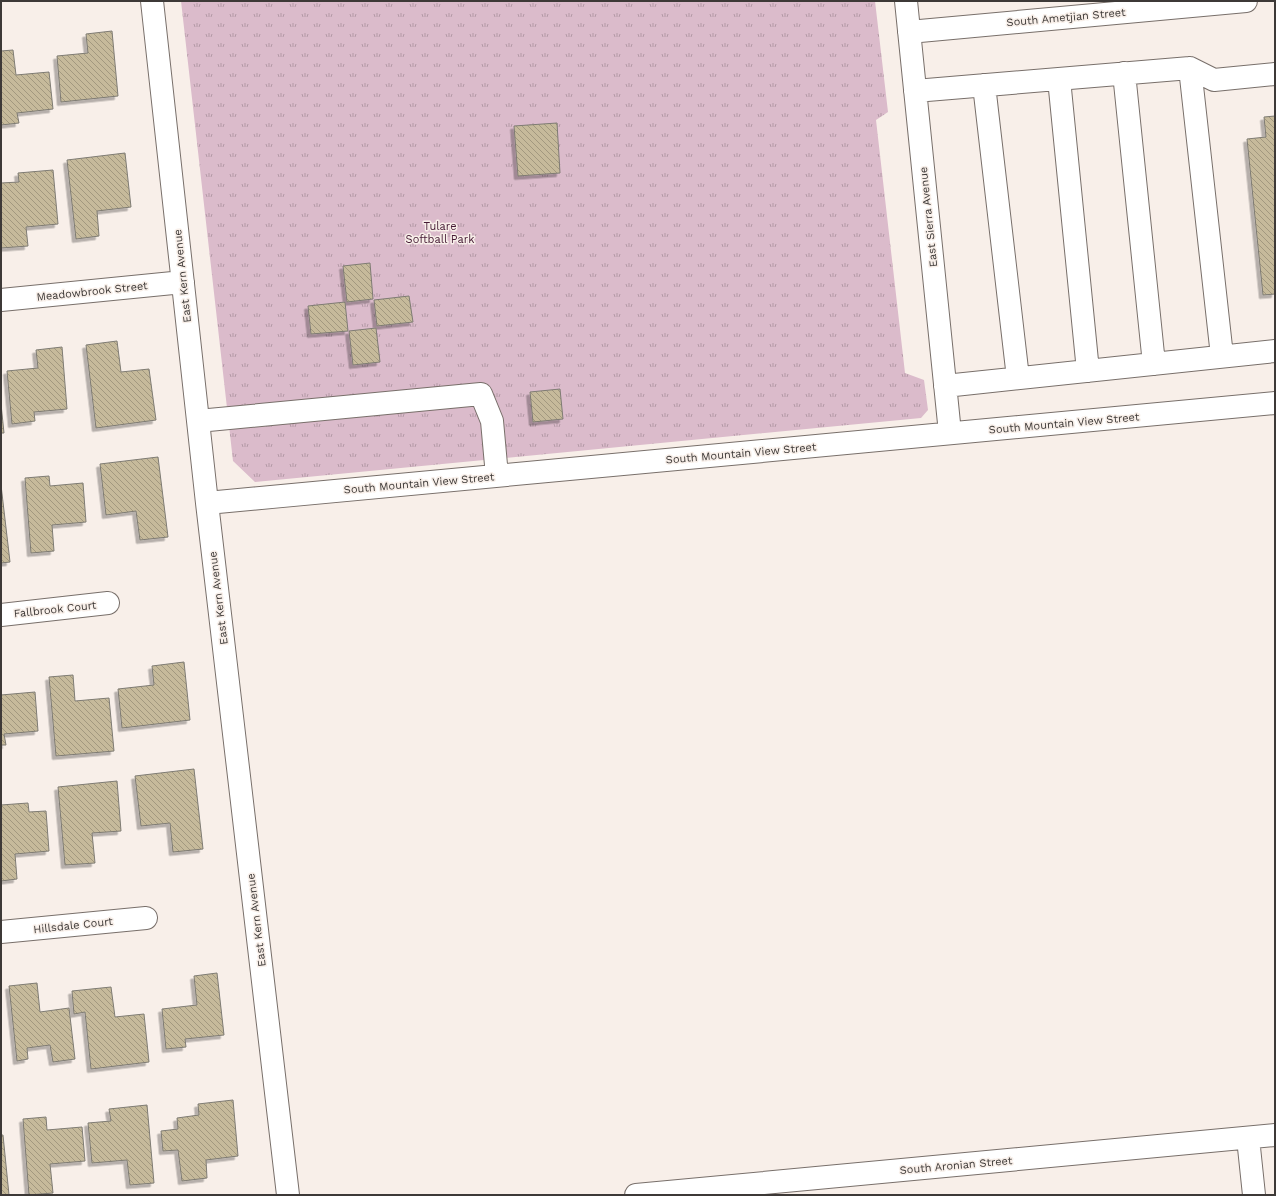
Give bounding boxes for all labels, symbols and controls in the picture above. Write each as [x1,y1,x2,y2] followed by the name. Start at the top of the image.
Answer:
[1006,6,1126,29] street label: South Ametjian Street
[917,166,940,268] street label: East Sierra Avenue
[406,220,474,246] park label: Tulare Softball Park
[171,229,194,323] street label: East Kern Avenue
[36,279,149,304] street label: Meadowbrook Street
[988,410,1140,437] street label: South Mountain View Street
[665,440,817,467] street label: South Mountain View Street
[343,470,495,497] street label: South Mountain View Street
[206,550,231,645] street label: East Kern Avenue
[13,599,97,620] street label: Fallbrook Court
[244,872,269,967] street label: East Kern Avenue
[33,915,114,936] street label: Hillsdale Court
[899,1154,1013,1177] street label: South Aronian Street

